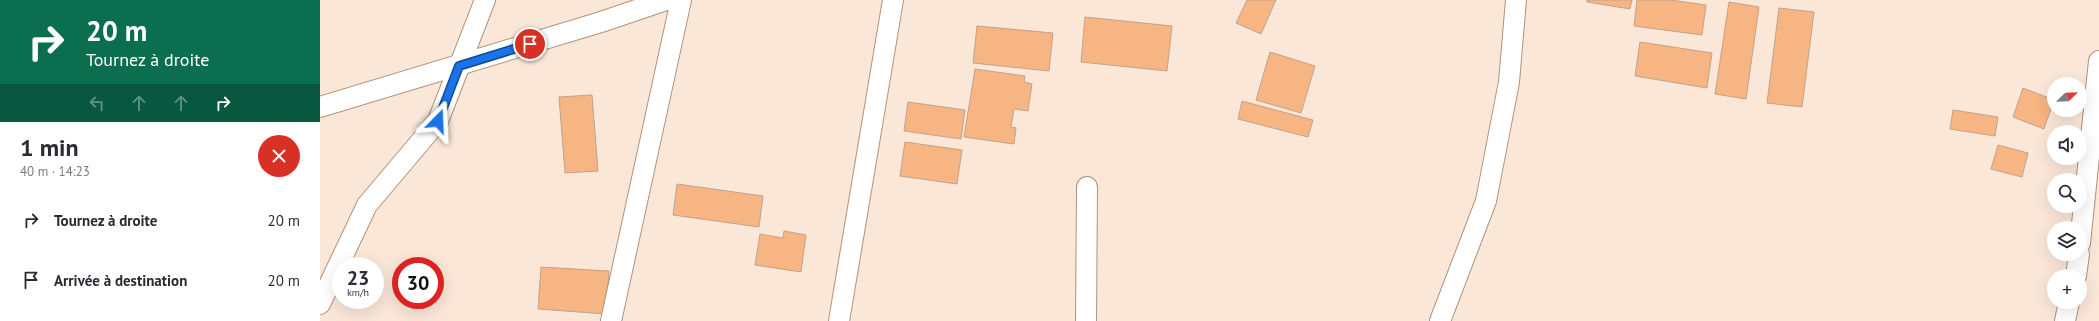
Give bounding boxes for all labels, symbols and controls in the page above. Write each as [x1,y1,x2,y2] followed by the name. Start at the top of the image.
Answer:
[86,12,147,49] text: 20 m
[20,16,72,68] icon: right
[513,27,547,61] pin
[519,33,541,55] icon: arrive
[86,48,209,71] text: Tournez à droite
[2047,77,2087,117] north arrow
[2047,77,2087,309] map controls
[86,92,108,114] icon: left
[128,92,150,114] icon: ahead
[170,92,192,114] icon: ahead
[212,92,234,114] icon: right
[417,100,459,142] position arrow
[2047,125,2087,165] button: sound
[20,132,79,163] text: 1 min
[258,135,300,177] button: close
[20,163,90,180] text: 40 m · 14:23
[2047,173,2087,213] button: search
[20,209,42,231] icon: right
[54,211,157,230] text: Tournez à droite
[267,211,300,230] text: 20 m
[2047,221,2087,261] button: layers
[392,257,444,309] speed limit sign: 30
[347,265,369,291] text: 23
[20,269,42,291] icon: arrive
[2047,269,2087,309] button: +
[54,271,187,290] text: Arrivée à destination
[267,271,300,290] text: 20 m
[347,286,369,299] text: km/h

